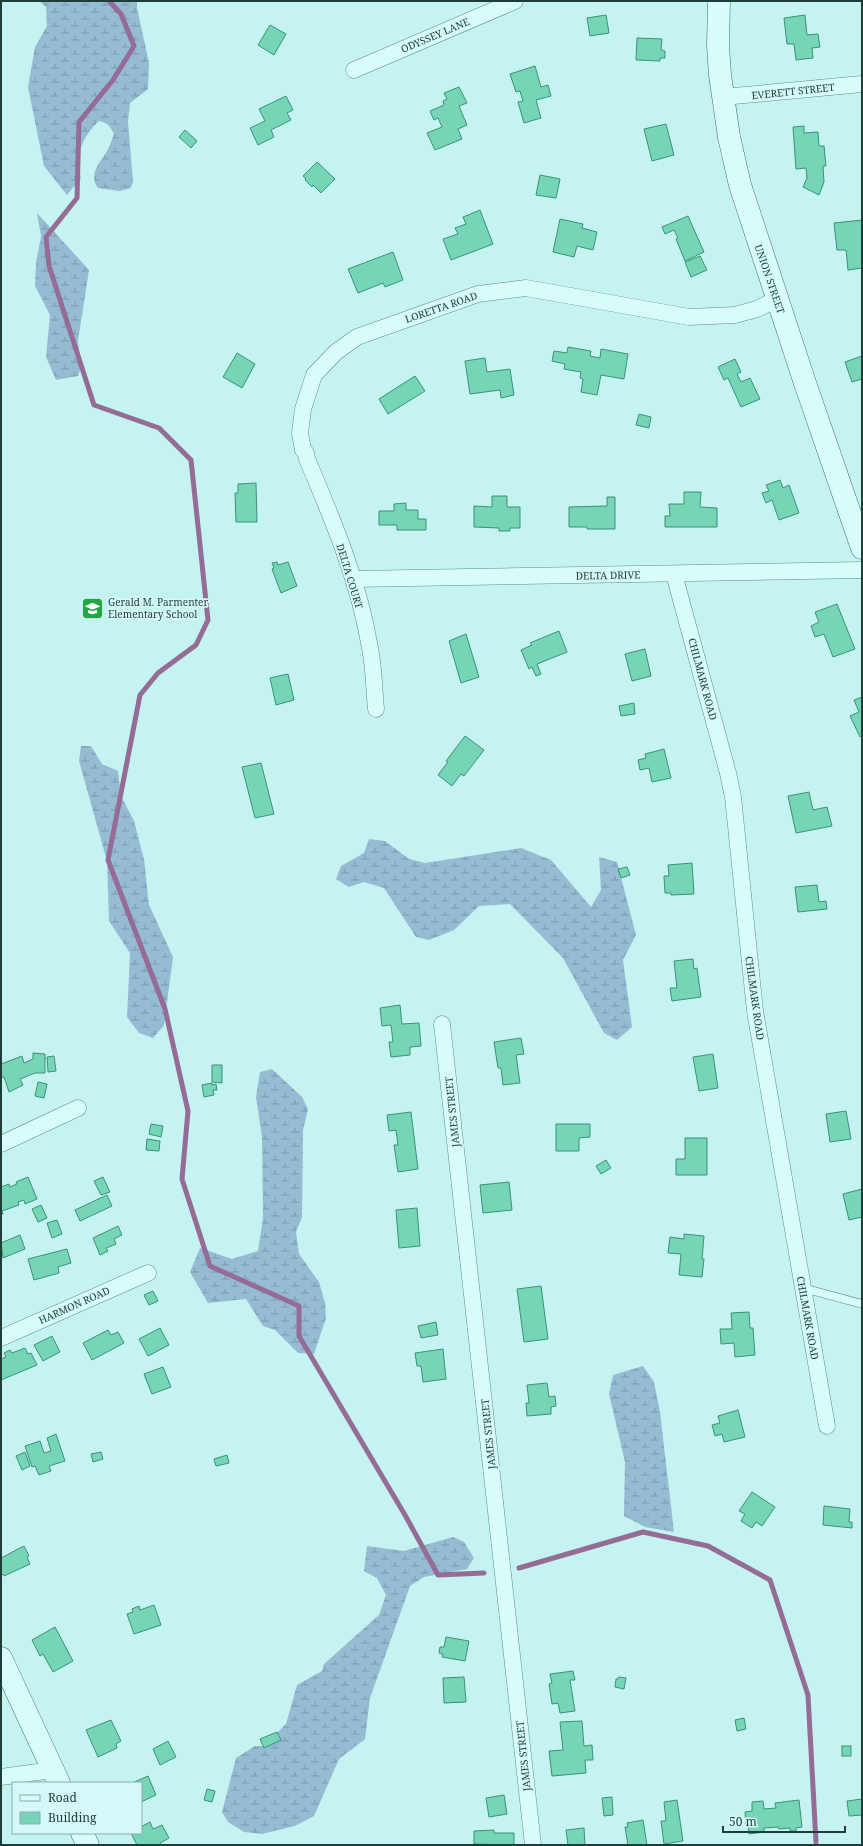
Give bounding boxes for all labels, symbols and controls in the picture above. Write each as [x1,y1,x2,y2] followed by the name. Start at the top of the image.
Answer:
[399,14,471,56] street label: ODYSSEY LANE
[751,80,835,102] street label: EVERETT STREET
[752,242,788,316] street label: UNION STREET
[403,288,479,326] street label: LORETTA ROAD
[333,542,367,610] street label: DELTA COURT
[576,567,640,583] street label: DELTA DRIVE
[79,595,105,621] school or university icon: Gerald M. Parmenter Elementary School
[108,595,208,621] place label: Gerald M. Parmenter Elementary School
[685,636,721,722] street label: CHILMARK ROAD
[742,955,768,1041] street label: CHILMARK ROAD
[441,1076,463,1149] street label: JAMES STREET
[794,1275,822,1361] street label: CHILMARK ROAD
[36,1283,112,1327] street label: HARMON ROAD
[477,1398,499,1471] street label: JAMES STREET
[512,1720,534,1793] street label: JAMES STREET
[12,1782,142,1834] legend
[48,1789,78,1806] text: Road
[723,1808,845,1834] scale bar
[48,1809,97,1826] text: Building
[729,1813,757,1830] text: 50 m

